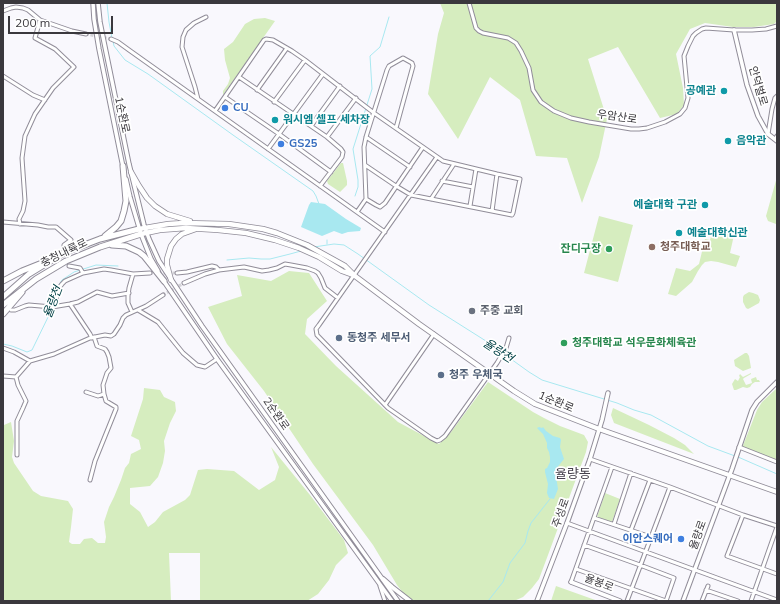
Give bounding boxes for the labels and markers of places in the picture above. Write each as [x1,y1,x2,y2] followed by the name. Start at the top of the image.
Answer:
[686,84,716,98] place label: 공예관
[719,86,729,96] marker: 공예관
[233,101,249,115] place label: CU
[220,103,230,113] marker: CU
[283,113,370,127] place label: 워시엠 셀프 세차장
[270,115,280,125] marker: 워시엠 셀프 세차장
[736,134,766,148] place label: 음악관
[723,136,733,146] marker: 음악관
[289,137,317,151] place label: GS25
[276,139,286,149] marker: GS25
[633,198,697,212] place label: 예술대학 구관
[700,200,710,210] marker: 예술대학 구관
[687,226,748,240] place label: 예술대학신관
[674,228,684,238] marker: 예술대학신관
[660,240,711,254] place label: 청주대학교
[561,242,601,256] place label: 잔디구장
[647,242,657,252] marker: 청주대학교
[604,244,614,254] marker: 잔디구장
[480,304,523,318] place label: 주중 교회
[467,306,477,316] marker: 주중 교회
[347,331,411,345] place label: 동청주 세무서
[334,333,344,343] marker: 동청주 세무서
[572,336,696,350] place label: 청주대학교 석우문화체육관
[559,338,569,348] marker: 청주대학교 석우문화체육관
[449,368,503,382] place label: 청주 우체국
[436,370,446,380] marker: 청주 우체국
[622,532,673,546] place label: 이안스퀘어
[676,534,686,544] marker: 이안스퀘어

